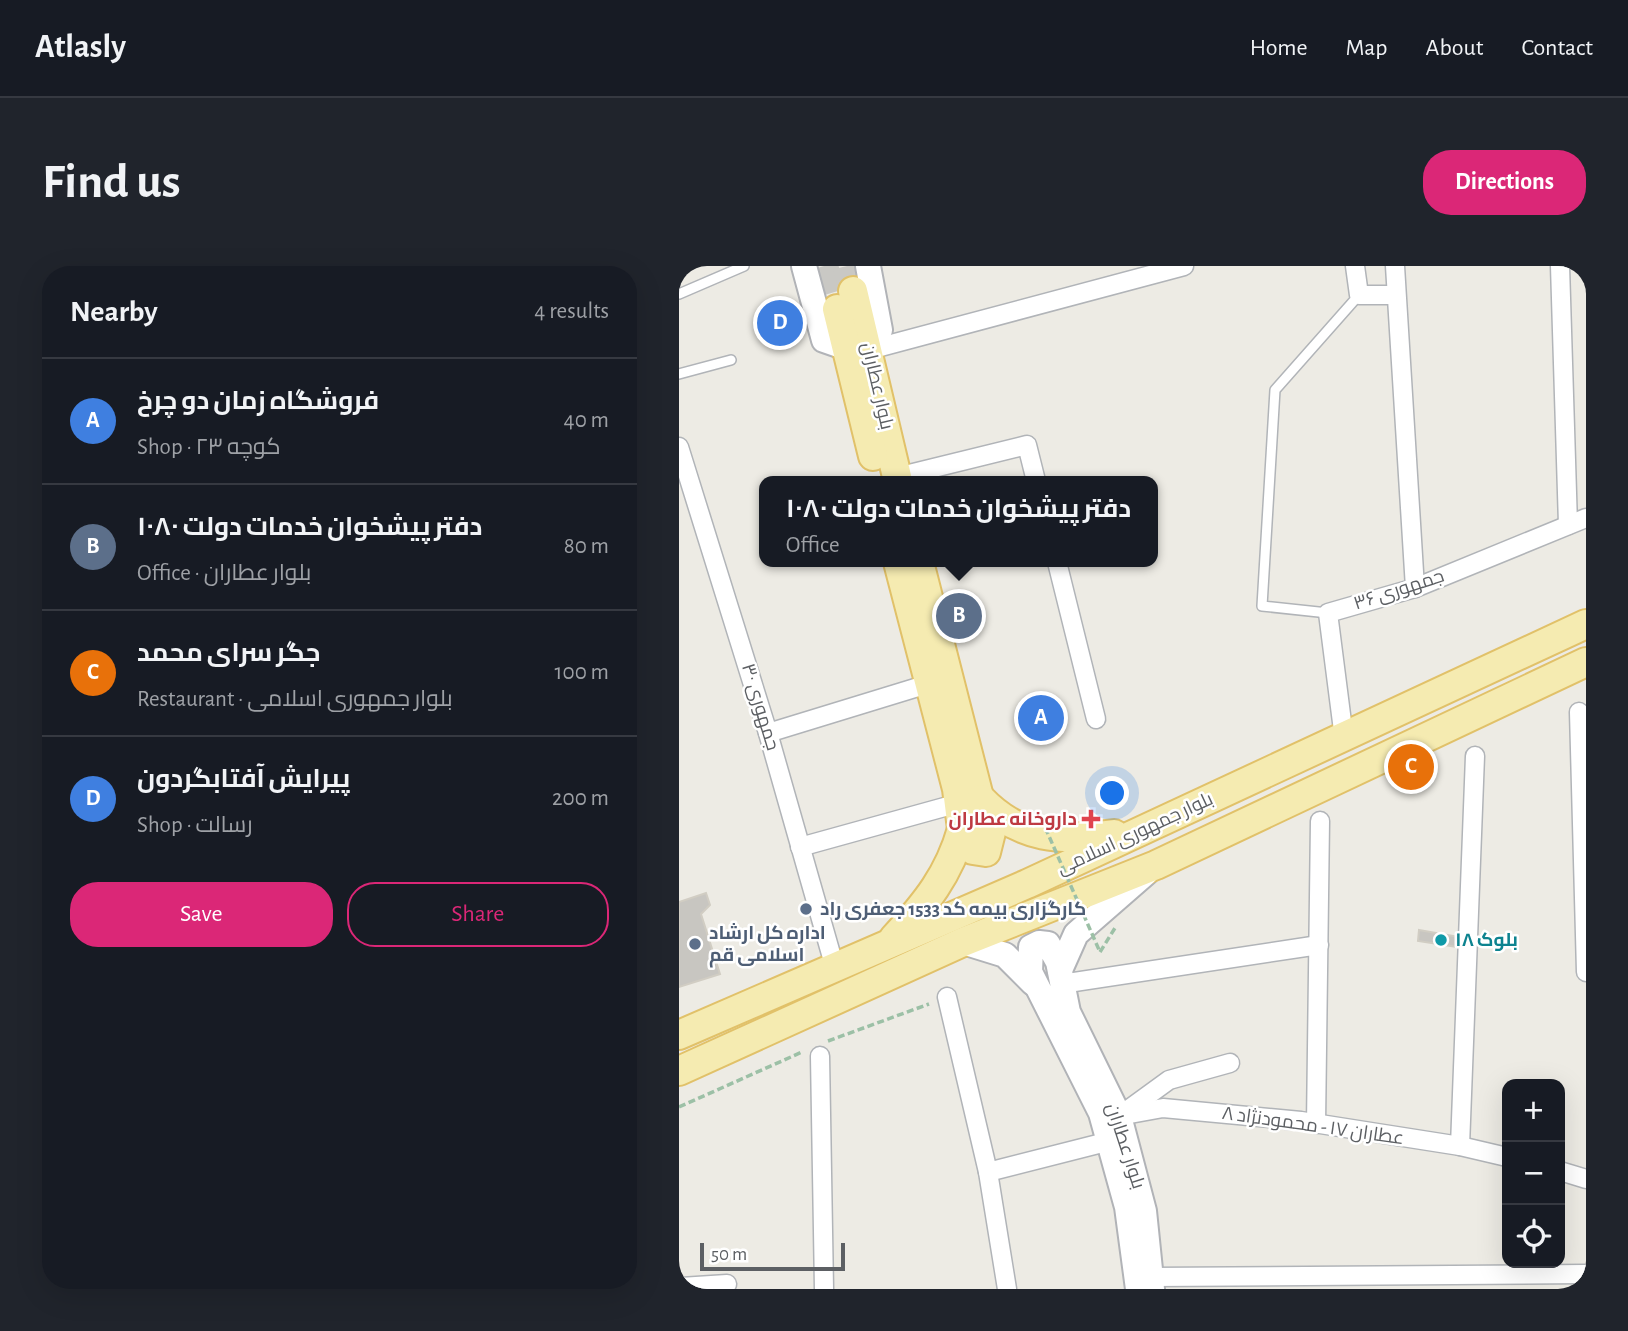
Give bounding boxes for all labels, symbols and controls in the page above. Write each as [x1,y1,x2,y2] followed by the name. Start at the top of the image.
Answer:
[35,31,126,64] text: Atlasly
[1250,36,1308,60] text: Home
[1346,36,1388,60] text: Map
[1426,36,1483,60] text: About
[1521,36,1593,60] text: Contact
[1423,150,1586,215] button: Directions
[42,158,181,207] text: Find us
[70,297,158,327] text: Nearby
[757,297,803,349] pin: D
[534,300,609,323] text: 4 results
[857,341,896,432] street label: بلوار عطاران
[137,388,379,414] text: فروشگاه زمان دو چرخ
[86,409,100,432] text: A
[564,409,609,432] text: 40 m
[137,436,281,459] text: Shop · کوچه ۲۳
[759,476,1158,567] popup
[786,496,1131,522] text: دفتر پیشخوان خدمات دولت ۱۰۸۰
[137,514,483,540] text: دفتر پیشخوان خدمات دولت ۱۰۸۰
[786,534,840,557] text: Office
[86,535,100,558] text: B
[564,535,609,558] text: 80 m
[137,562,311,585] text: Office · بلوار عطاران
[1351,566,1447,615] street label: جمهوری ۳۶
[936,590,982,642] pin: B
[137,640,321,666] text: جگر سرای محمد
[87,661,99,684] text: C
[555,661,609,684] text: 100 m
[737,661,782,753] street label: جمهوری ۳۰
[137,688,453,711] text: Restaurant · بلوار جمهوری اسلامی
[1018,692,1064,744] pin: A
[1388,741,1434,793] pin: C
[137,766,350,792] text: پیرایش آفتابگردون
[1095,776,1129,810] your location
[85,787,101,810] text: D
[552,787,609,810] text: 200 m
[1054,790,1216,879] street label: بلوار جمهوری اسلامی
[948,810,1077,830] place label: داروخانه عطاران
[1083,811,1099,827] marker: داروخانه عطاران
[137,814,252,837] text: Shop · رسالت
[70,882,333,947] button: Save
[347,882,609,947] button: Share
[820,900,1086,920] place label: کارگزاری بیمه کد 1533 جعفری راد
[798,901,814,917] marker: کارگزاری بیمه کد 1533 جعفری راد
[709,923,826,968] place label: اداره کل ارشاد اسلامی قم
[1455,931,1518,951] place label: بلوک ۱۸
[1433,932,1449,948] marker: بلوک ۱۸
[687,936,703,952] marker: اداره کل ارشاد اسلامی قم
[1502,1079,1565,1268] map controls
[1502,1079,1565,1142] button: +
[1101,1101,1148,1192] street label: بلوار عطاران
[1221,1103,1405,1149] street label: عطاران ۱۷ - محمودنژاد ۸
[1502,1142,1565,1205] button: −
[1502,1205,1565,1268] button: locate
[700,1240,845,1272] scale bar
[711,1245,747,1264] text: 50 m

